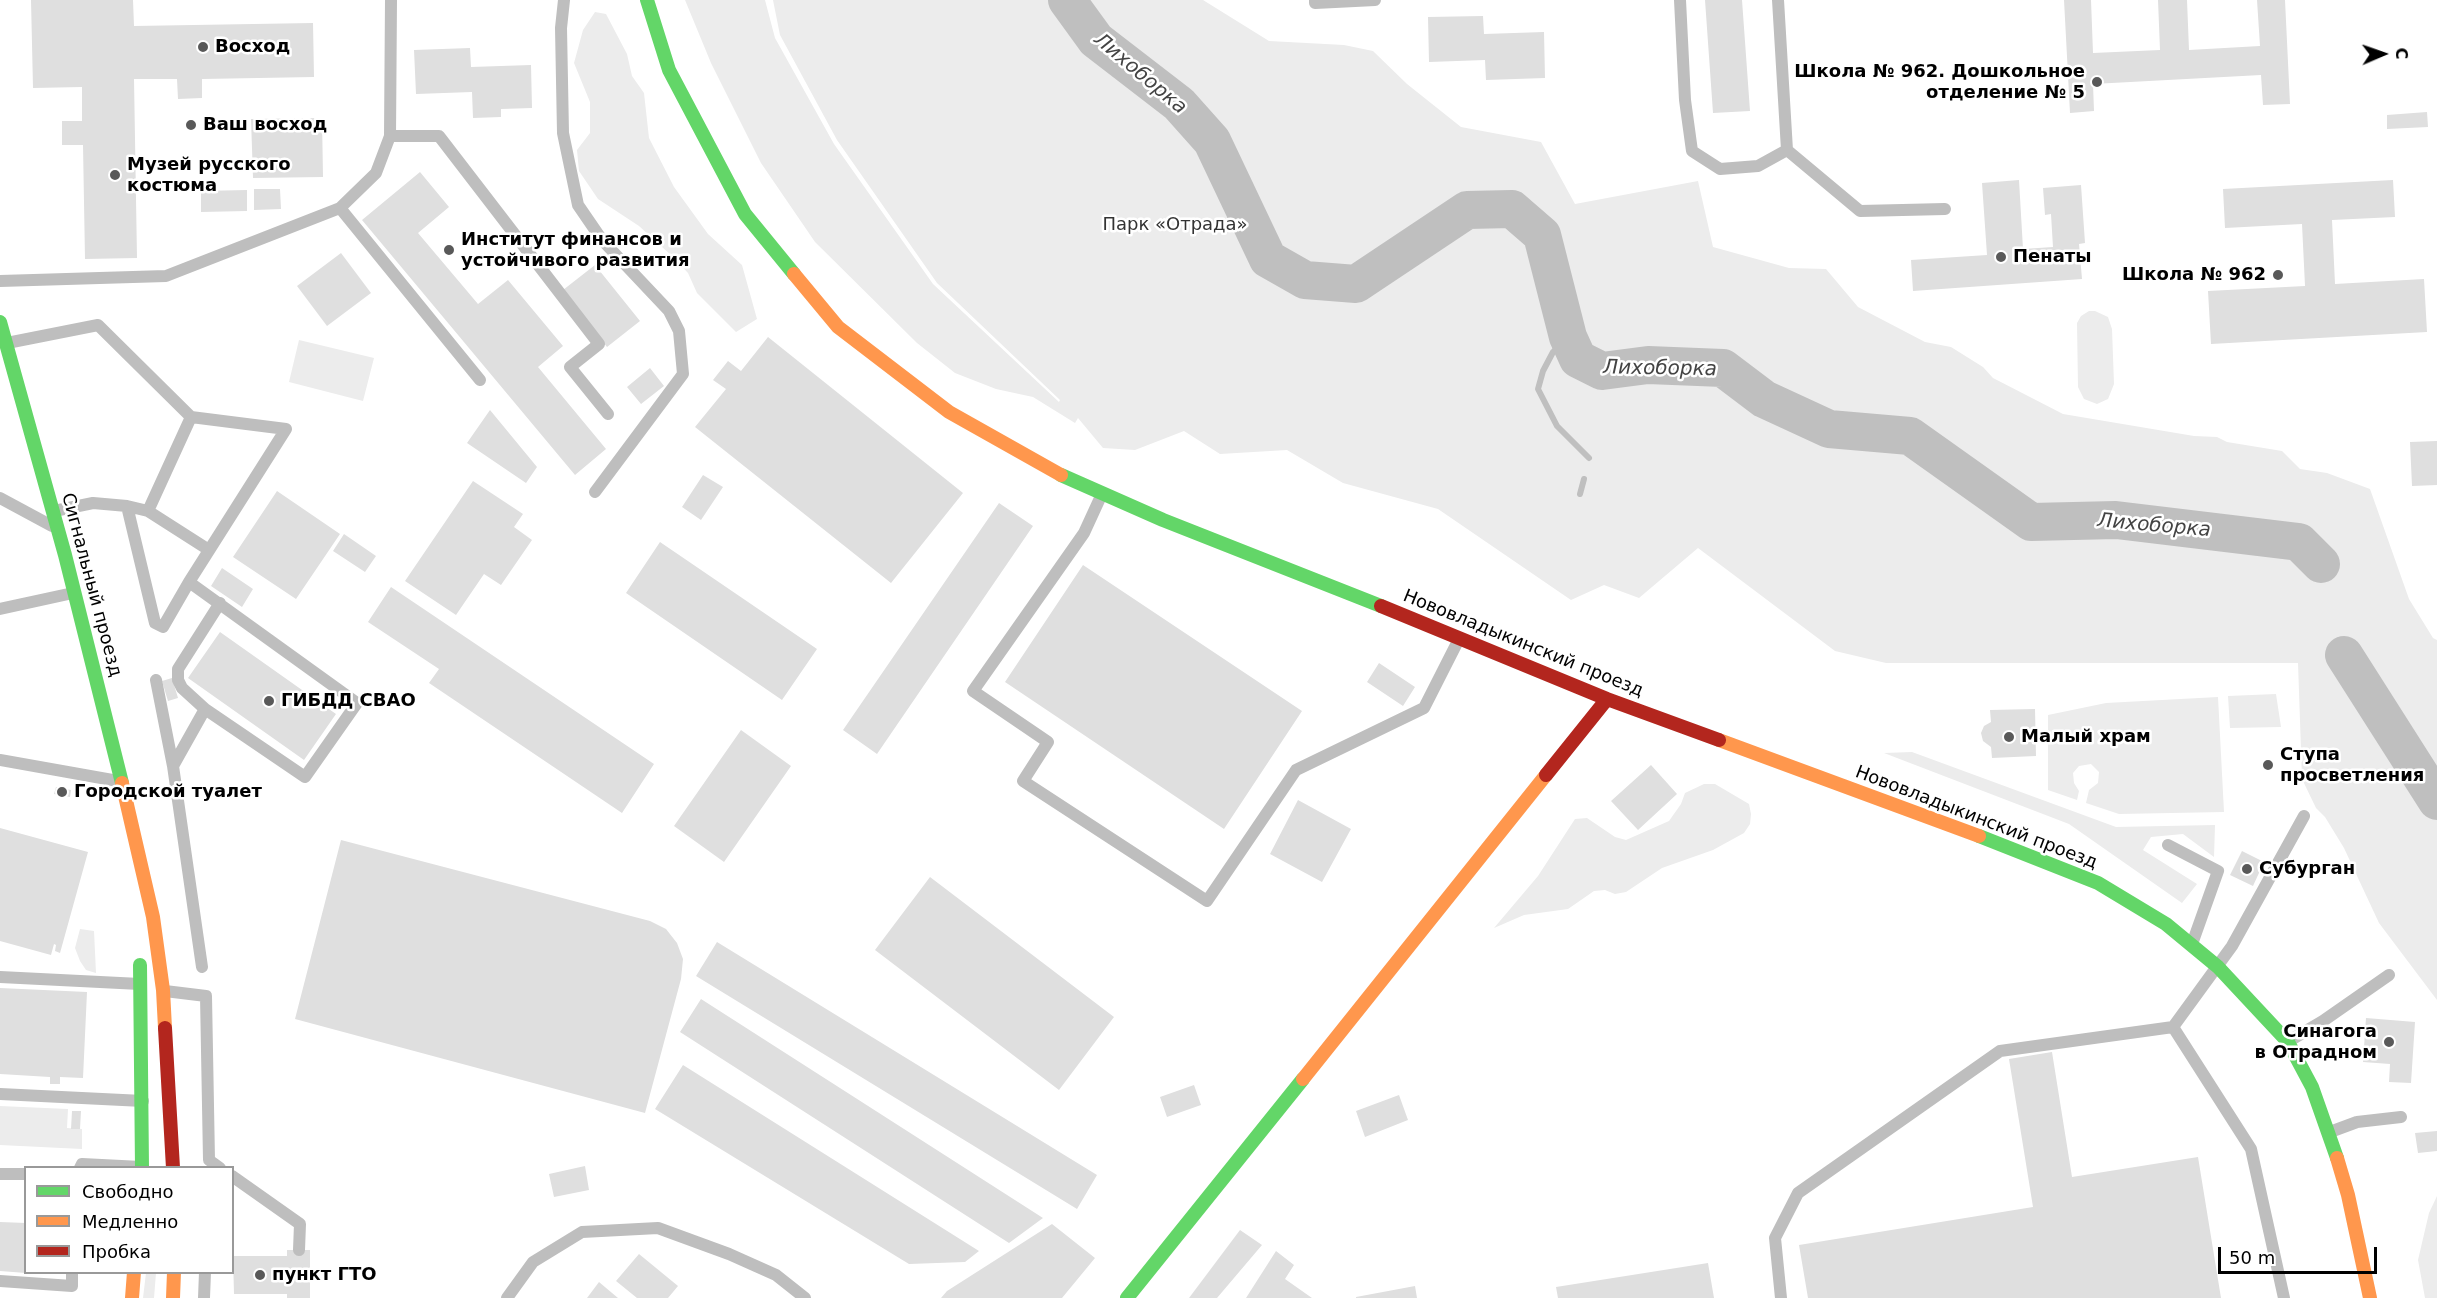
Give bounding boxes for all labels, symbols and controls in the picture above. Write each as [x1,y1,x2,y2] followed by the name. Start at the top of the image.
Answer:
[2353,24,2413,84] north arrow
[1089,28,1191,120] water label: Лихоборка
[215,36,290,58] place label: Восход
[196,40,210,54] marker: Восход
[2392,47,2411,60] text: С
[1794,61,2085,104] place label: Школа № 962. Дошкольное отделение № 5
[2090,75,2104,89] marker: Школа № 962. Дошкольное отделение № 5
[203,114,327,136] place label: Ваш восход
[184,118,198,132] marker: Ваш восход
[127,154,291,196] place label: Музей русского костюма
[108,168,122,182] marker: Музей русского костюма
[1102,214,1248,236] park label: Парк «Отрада»
[461,229,690,272] place label: Институт финансов и устойчивого развития
[442,243,456,257] marker: Институт финансов и устойчивого развития
[2013,246,2092,268] place label: Пенаты
[1994,250,2008,264] marker: Пенаты
[2122,264,2266,286] place label: Школа № 962
[2271,268,2285,282] marker: Школа № 962
[1603,356,1717,382] water label: Лихоборка
[56,491,126,679] street label: Сигнальный проезд
[2096,509,2212,543] water label: Лихоборка
[1400,586,1646,702] street label: Нововладыкинский проезд
[281,690,416,712] place label: ГИБДД СВАО
[262,694,276,708] marker: ГИБДД СВАО
[2021,726,2151,748] place label: Малый храм
[2002,730,2016,744] marker: Малый храм
[2280,744,2424,786] place label: Ступа просветления
[2261,758,2275,772] marker: Ступа просветления
[1852,762,2100,874] street label: Нововладыкинский проезд
[74,781,262,803] place label: Городской туалет
[55,785,69,799] marker: Городской туалет
[2259,858,2355,880] place label: Субурган
[2240,862,2254,876] marker: Субурган
[2255,1021,2377,1064] place label: Синагога в Отрадном
[2382,1035,2396,1049] marker: Синагога в Отрадном
[24,1166,234,1274] legend
[82,1181,174,1202] text: Свободно
[82,1211,178,1232] text: Медленно
[2221,1235,2380,1273] scale bar
[82,1241,151,1262] text: Пробка
[2229,1247,2275,1268] text: 50 m
[272,1264,377,1286] place label: пункт ГТО
[253,1268,267,1282] marker: пункт ГТО

